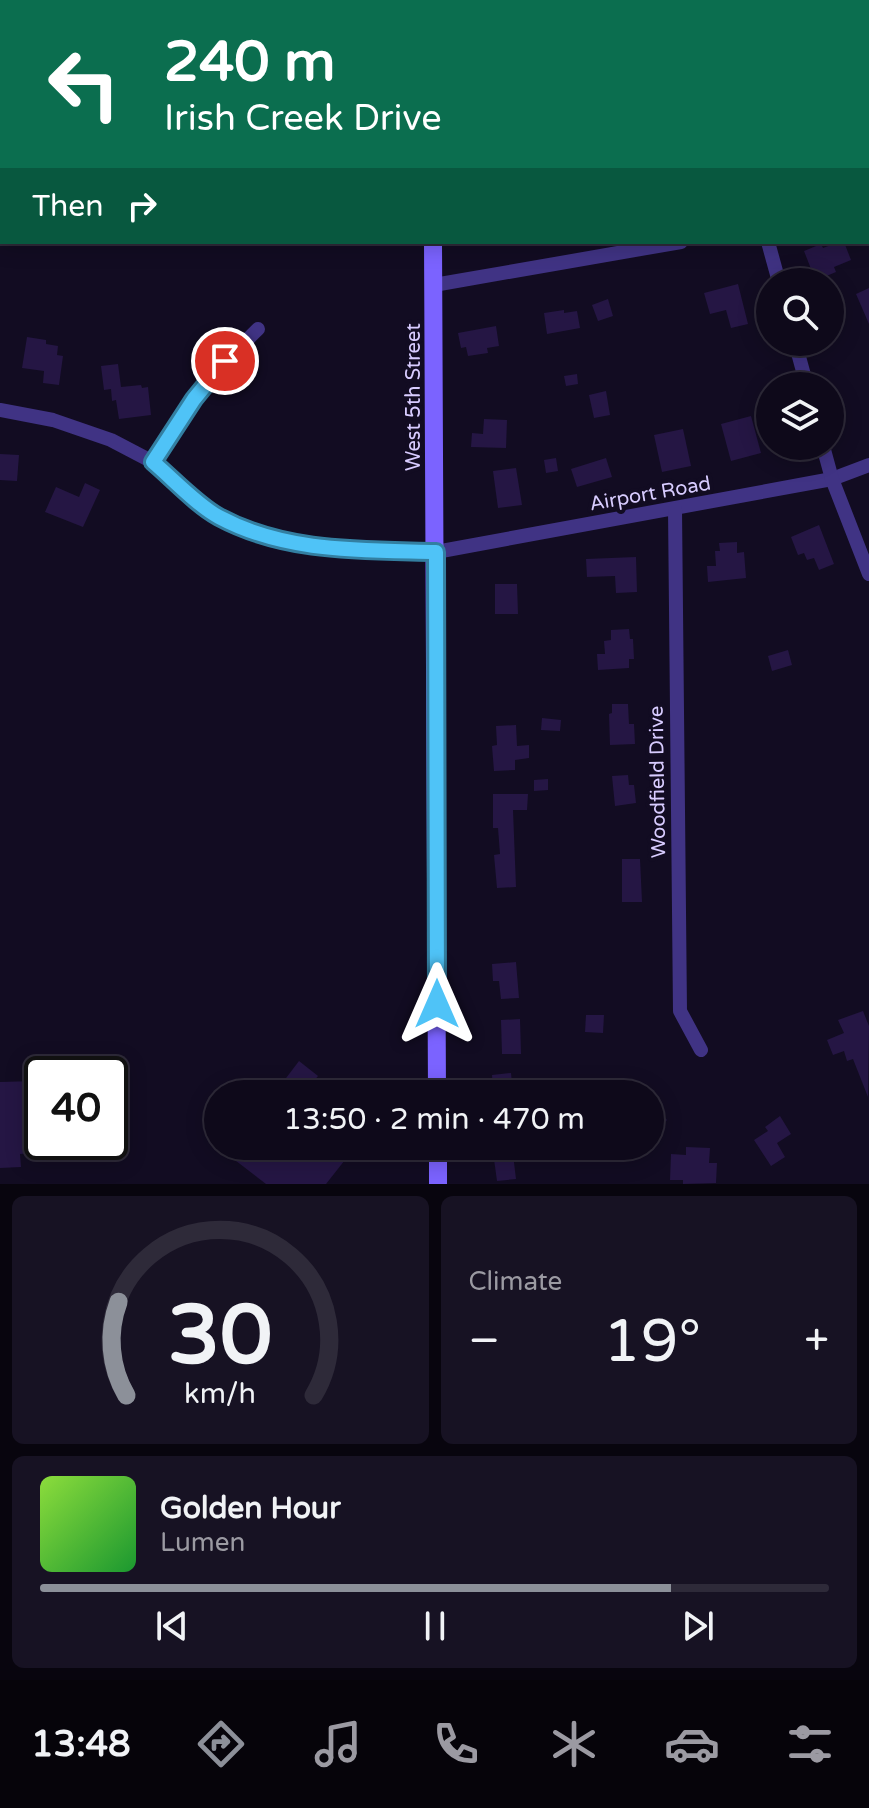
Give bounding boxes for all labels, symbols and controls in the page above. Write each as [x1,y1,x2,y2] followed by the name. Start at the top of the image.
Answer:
[164,29,335,96] text: 240 m
[32,32,136,136] icon: left
[164,97,442,140] text: Irish Creek Drive
[120,184,164,228] icon: right
[32,188,104,225] text: Then
[756,268,844,460] map controls
[756,268,844,356] button: search
[402,323,426,471] street label: West 5th Street
[191,327,259,395] pin
[203,339,247,383] icon: arrive
[756,372,844,460] button: layers
[588,471,713,516] street label: Airport Road
[645,706,671,858] street label: Woodfield Drive
[395,962,479,1046] position arrow
[24,1056,128,1160] speed limit sign: 40
[283,1101,585,1138] text: 13:50 · 2 min · 470 m
[469,1266,562,1297] text: Climate
[168,1286,272,1386] text: 30
[603,1306,701,1378] text: 19°
[469,1315,500,1368] text: −
[804,1315,829,1368] text: +
[184,1377,256,1411] text: km/h
[160,1490,341,1527] text: Golden Hour
[160,1527,245,1558] text: Lumen
[150,1604,194,1648] icon: previous
[413,1604,457,1648] icon: pause
[676,1604,720,1648] icon: next
[193,1716,249,1772] icon: directions
[310,1716,366,1772] icon: music
[428,1716,484,1772] icon: phone
[546,1716,602,1772] icon: climate
[664,1716,720,1772] icon: car
[782,1716,838,1772] icon: filters
[31,1723,131,1766] text: 13:48

